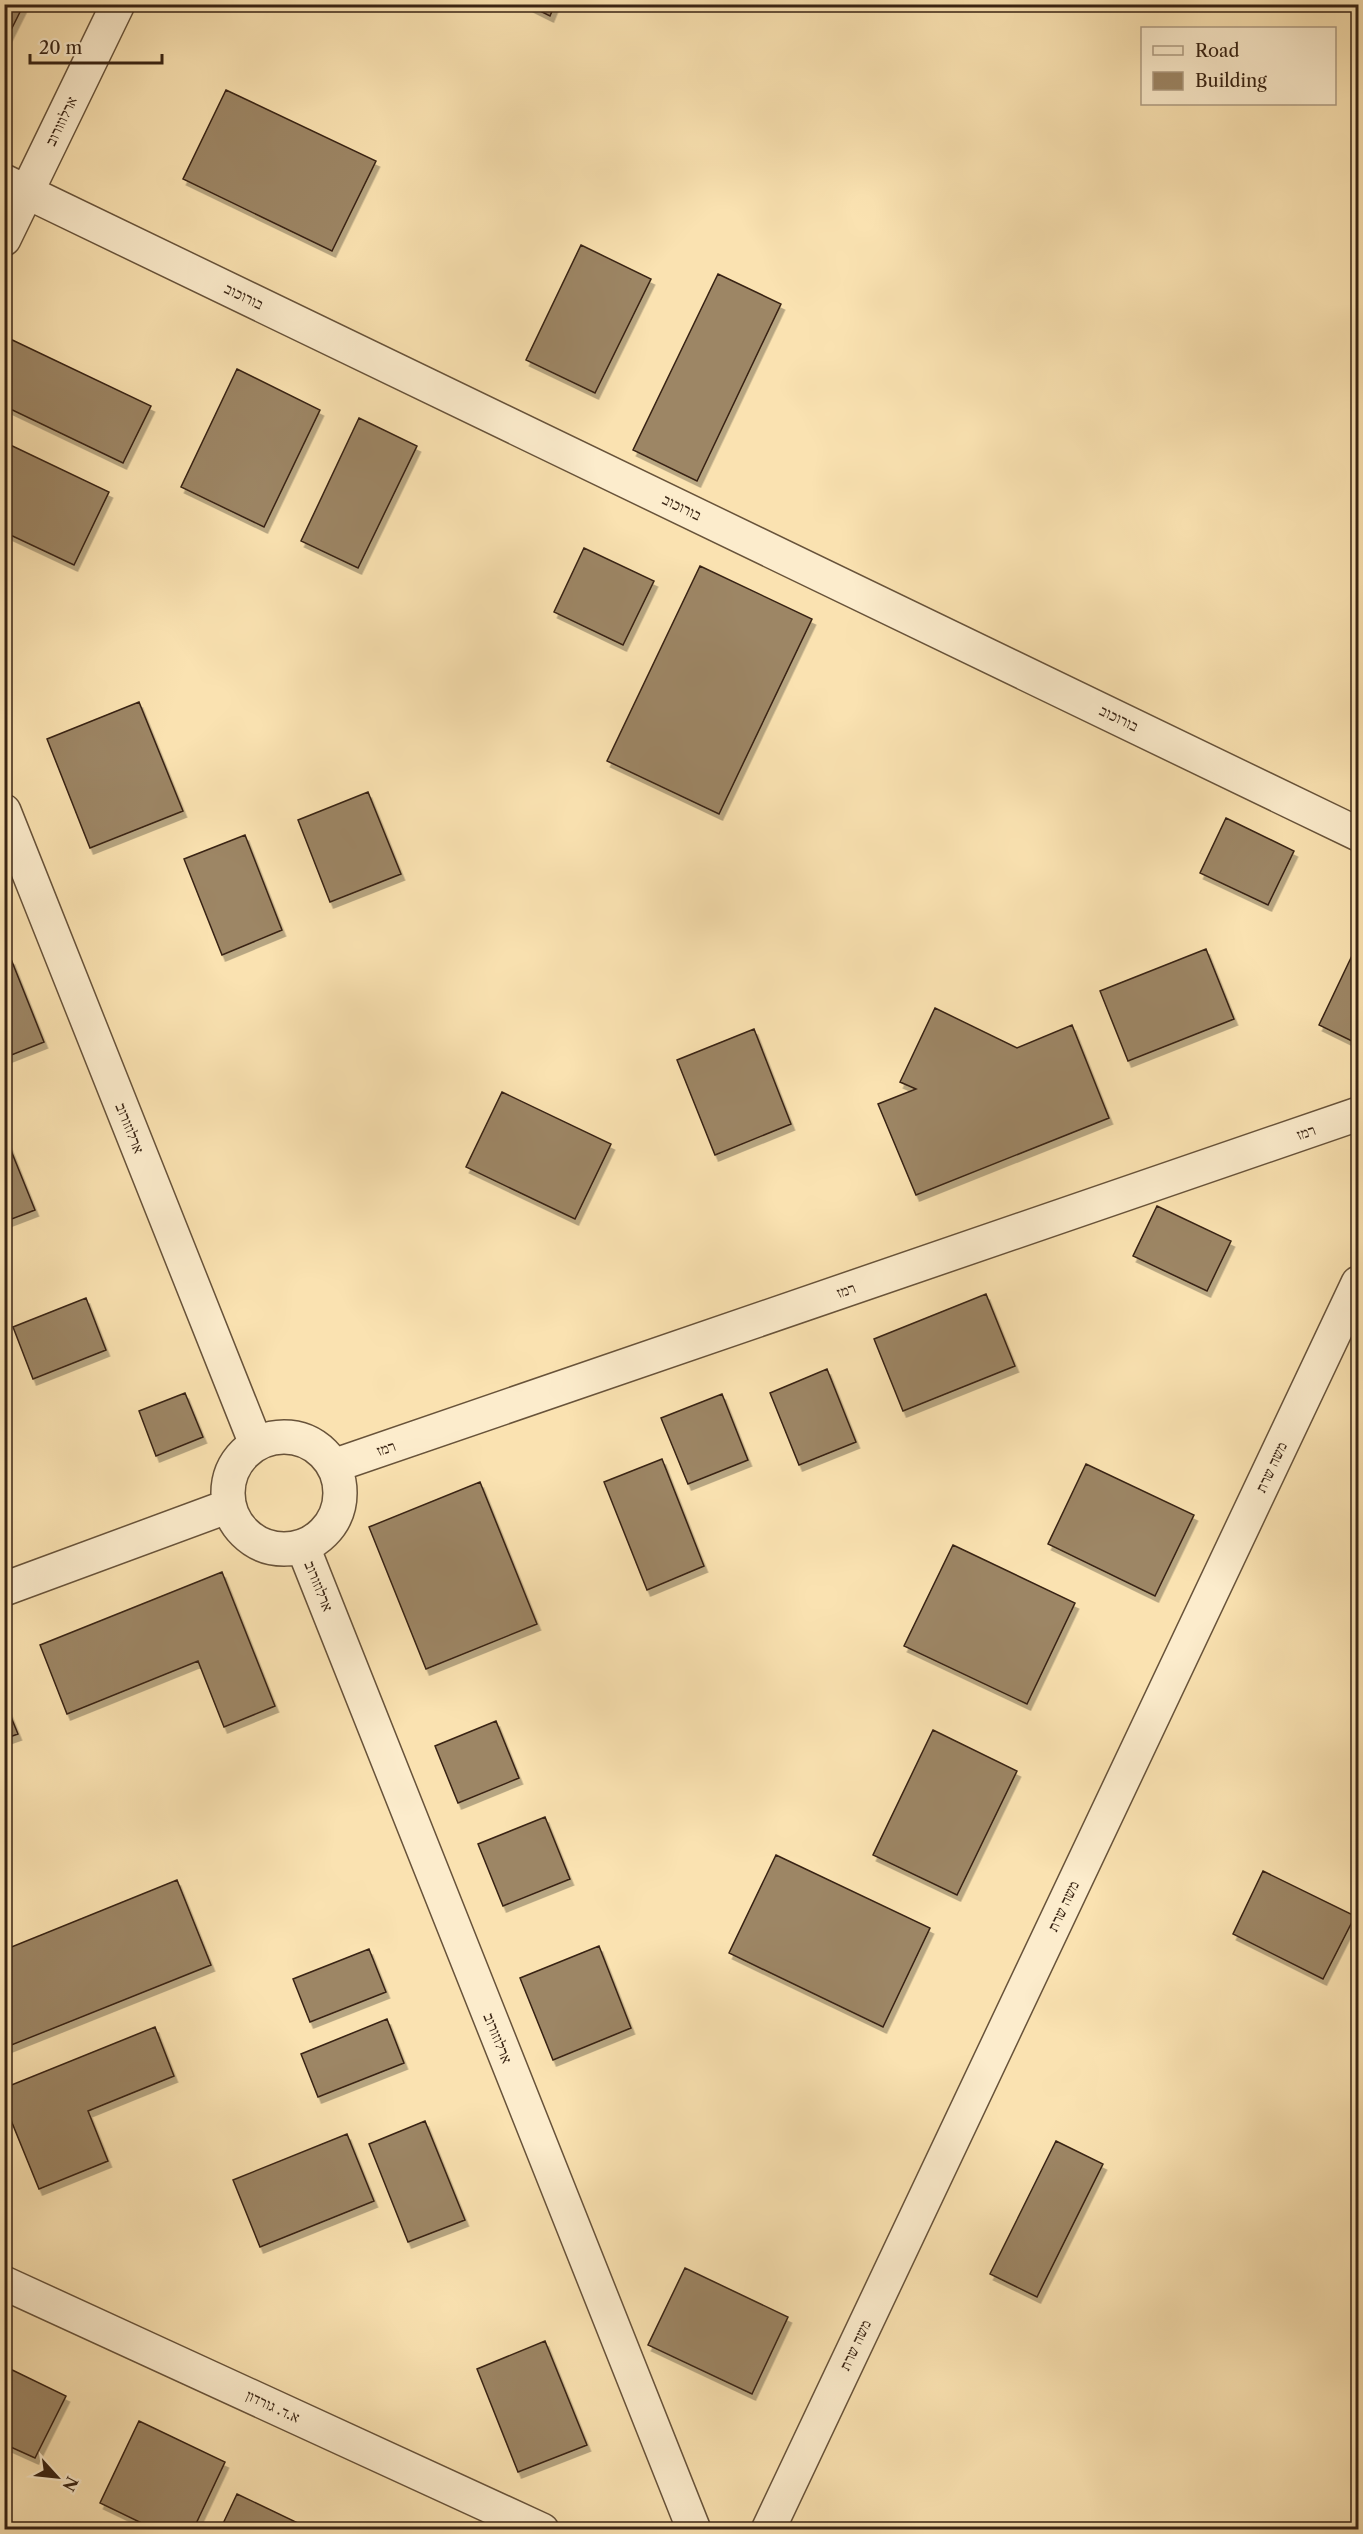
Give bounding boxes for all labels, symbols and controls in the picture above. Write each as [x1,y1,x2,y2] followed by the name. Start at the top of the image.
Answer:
[30,27,162,65] scale bar
[1141,27,1336,105] legend
[39,37,83,59] text: 20 m
[1195,40,1240,62] text: Road
[1195,70,1267,92] text: Building
[41,93,81,149] street label: ארלוזורוב
[221,278,267,314] street label: בורוכוב
[659,489,705,525] street label: בורוכוב
[1096,700,1142,736] street label: בורוכוב
[111,1100,149,1156] street label: ארלוזורוב
[1294,1120,1318,1144] street label: רמז
[834,1278,858,1302] street label: רמז
[374,1436,398,1460] street label: רמז
[1251,1438,1291,1496] street label: משה שרת
[300,1558,338,1614] street label: ארלוזורוב
[1043,1877,1083,1935] street label: משה שרת
[479,2010,517,2066] street label: ארלוזורוב
[835,2316,875,2374] street label: משה שרת
[243,2385,303,2427] street label: א.ד. גורדון
[27,2447,87,2507] north arrow
[58,2473,82,2495] text: N

